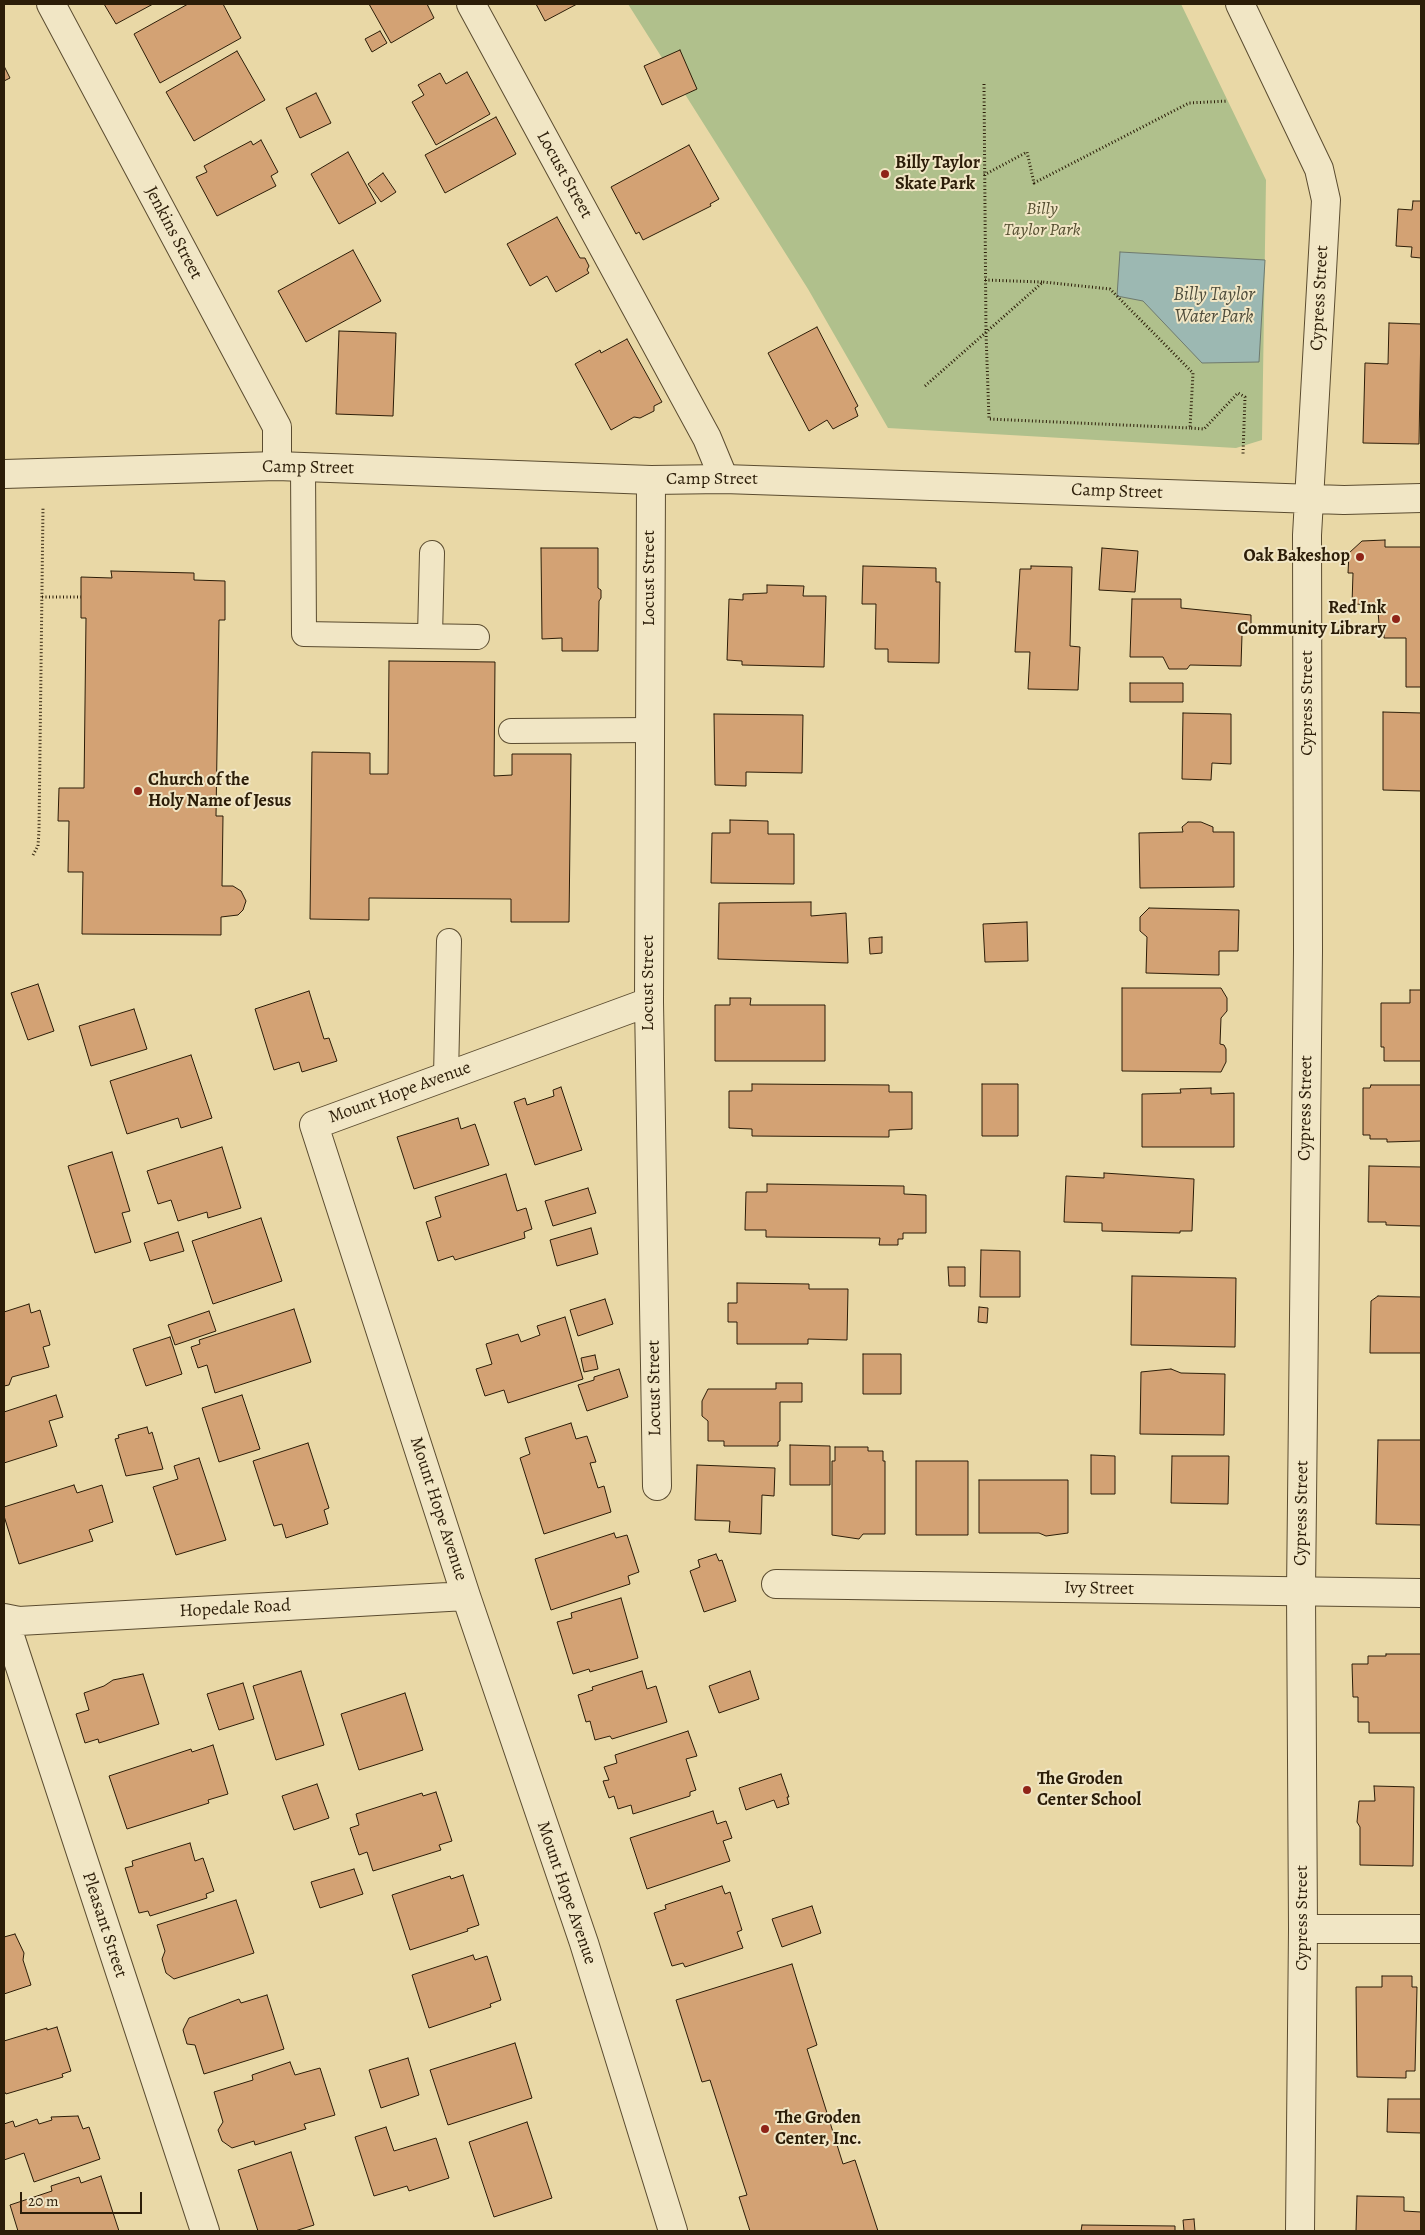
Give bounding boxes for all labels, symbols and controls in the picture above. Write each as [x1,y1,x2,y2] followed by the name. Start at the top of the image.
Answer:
[531,128,597,222] street label: Locust Street
[895,153,980,195] place label: Billy Taylor Skate Park
[879,168,891,180] marker: Billy Taylor Skate Park
[140,183,206,283] street label: Jenkins Street
[1004,199,1080,242] park label: Billy Taylor Park
[1306,245,1334,351] street label: Cypress Street
[1173,284,1255,328] water label: Billy Taylor Water Park
[262,456,354,480] street label: Camp Street
[666,469,758,491] street label: Camp Street
[1071,480,1163,504] street label: Camp Street
[639,530,661,626] street label: Locust Street
[1243,546,1350,568] place label: Oak Bakeshop
[1354,551,1366,563] marker: Oak Bakeshop
[1237,598,1386,640] place label: Red Ink Community Library
[1390,613,1402,625] marker: Red Ink Community Library
[1297,650,1319,756] street label: Cypress Street
[148,770,291,812] place label: Church of the Holy Name of Jesus
[132,785,144,797] marker: Church of the Holy Name of Jesus
[638,935,660,1031] street label: Locust Street
[1294,1055,1318,1161] street label: Cypress Street
[326,1057,474,1129] street label: Mount Hope Avenue
[643,1340,667,1436] street label: Locust Street
[405,1434,471,1584] street label: Mount Hope Avenue
[1290,1460,1314,1566] street label: Cypress Street
[1064,1578,1134,1600] street label: Ivy Street
[179,1595,291,1623] street label: Hopedale Road
[1037,1769,1141,1812] place label: The Groden Center School
[1021,1784,1033,1796] marker: The Groden Center School
[531,1819,601,1967] street label: Mount Hope Avenue
[1292,1865,1314,1971] street label: Cypress Street
[77,1869,131,1981] street label: Pleasant Street
[775,2108,862,2150] place label: The Groden Center, Inc.
[759,2123,771,2135] marker: The Groden Center, Inc.
[22,2182,145,2214] scale bar
[28,2191,59,2211] text: 20 m

